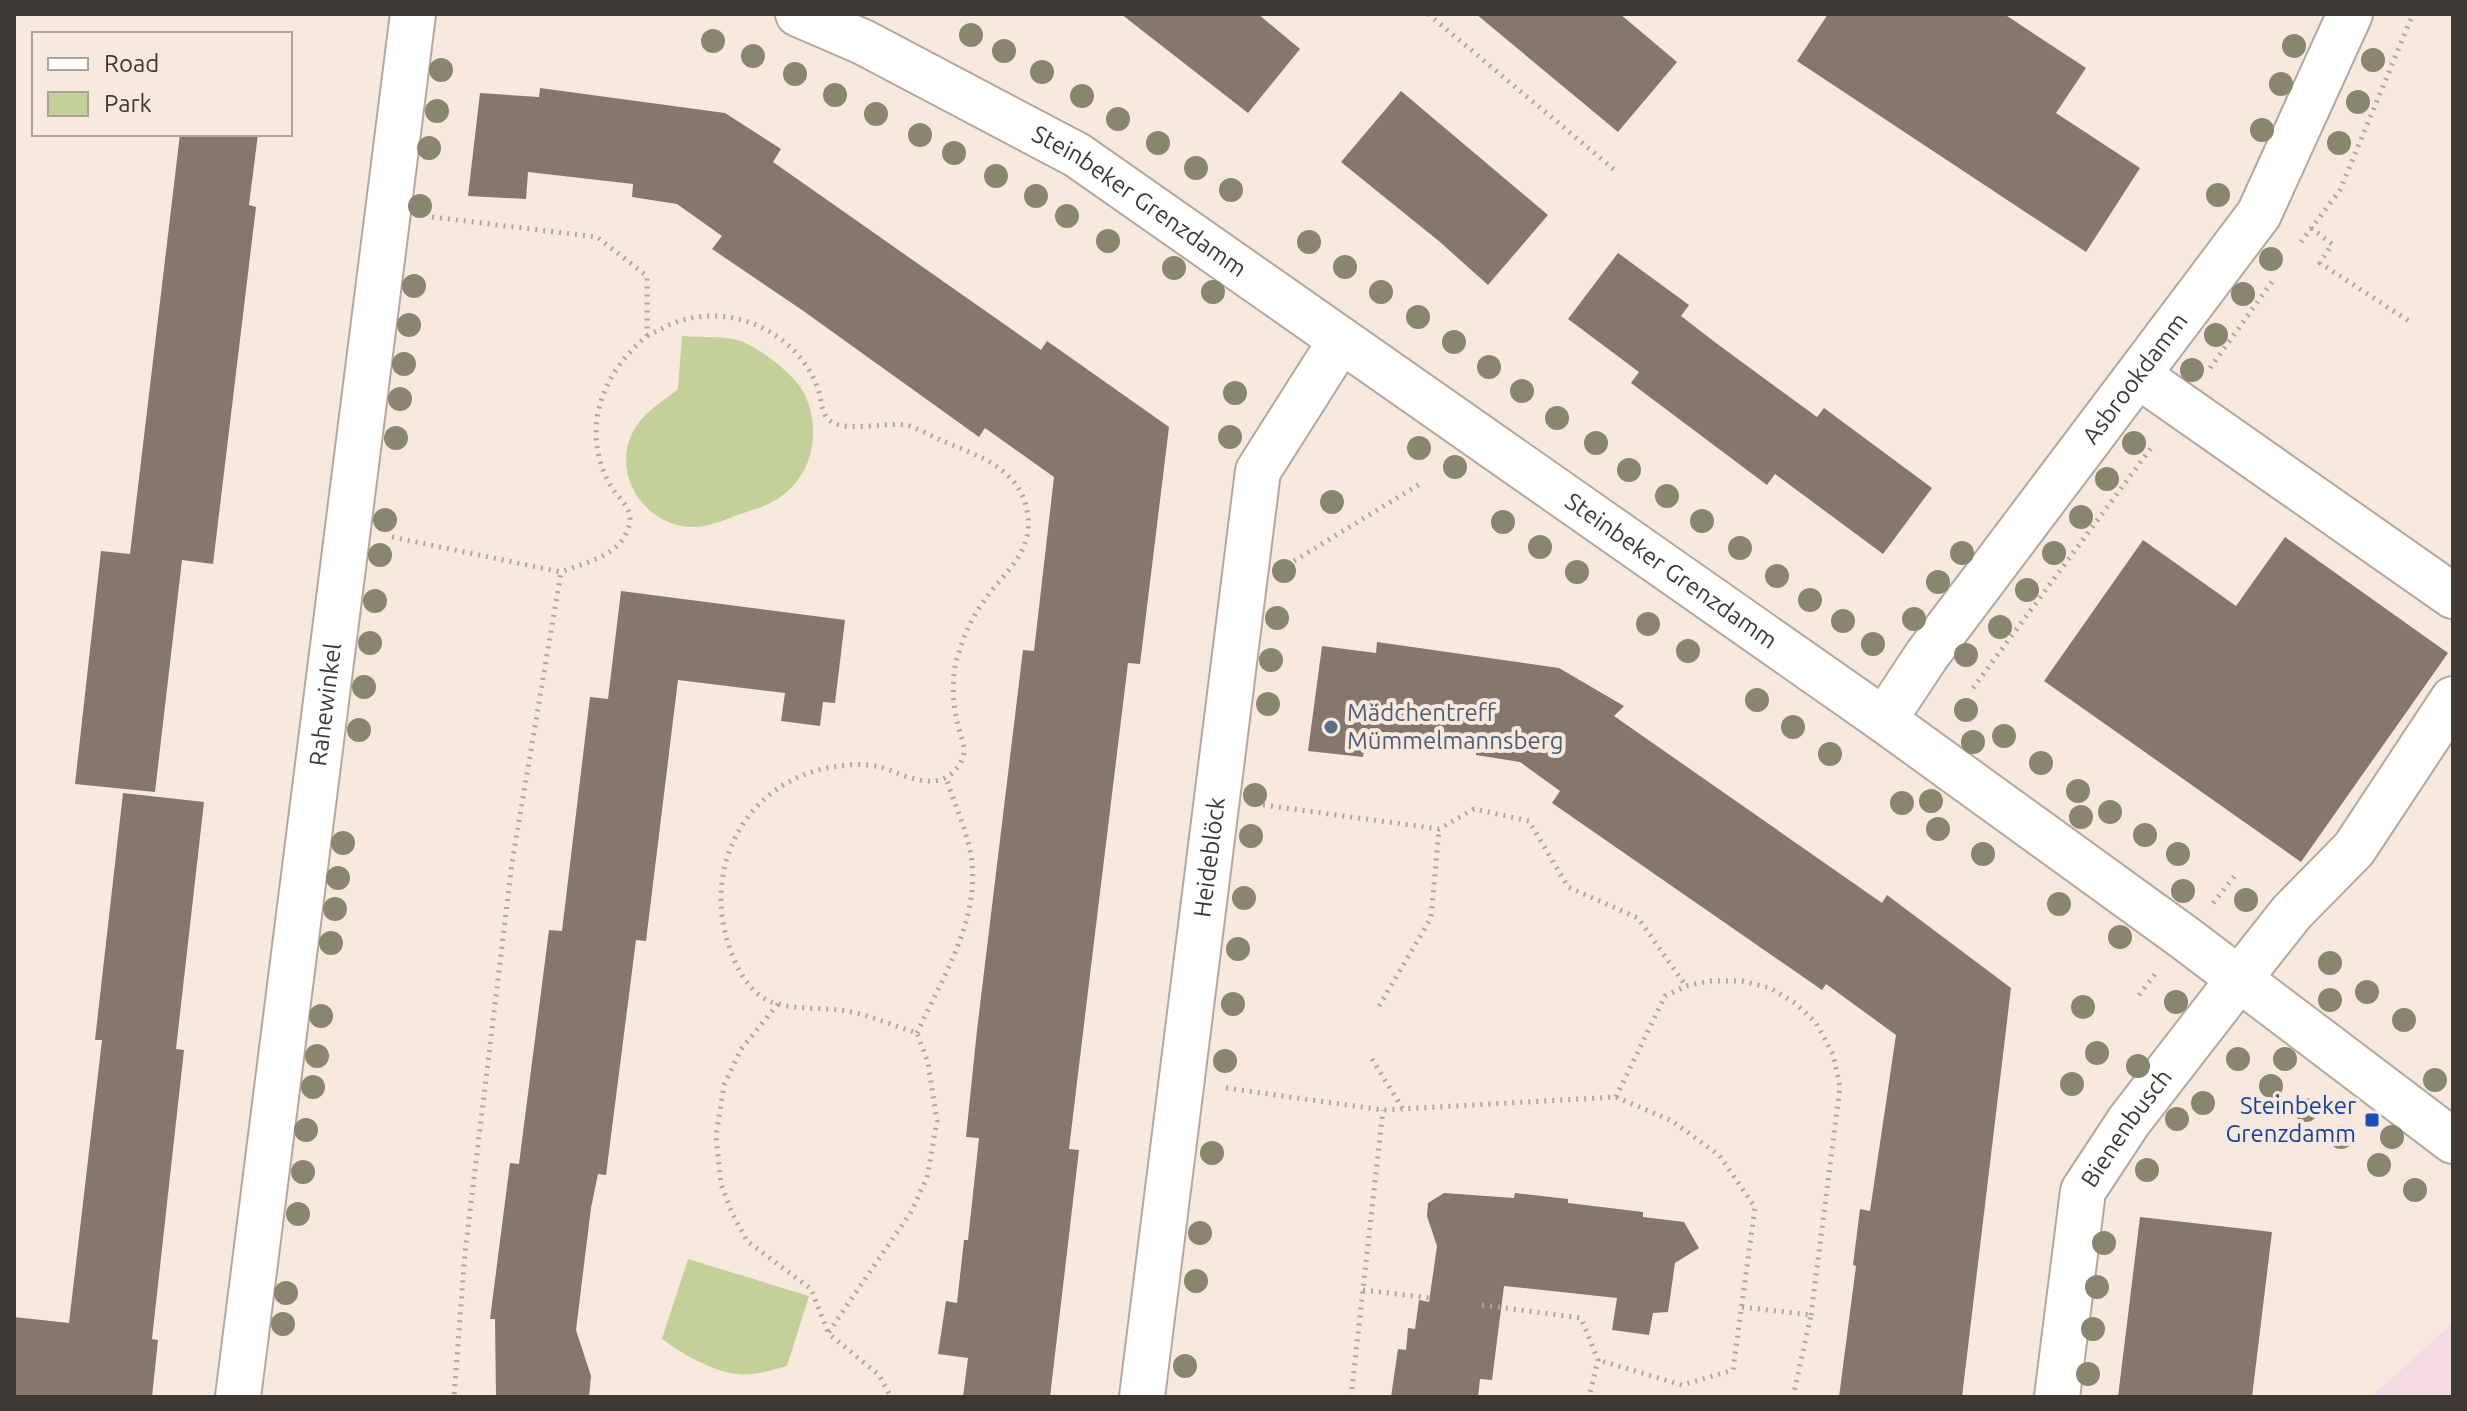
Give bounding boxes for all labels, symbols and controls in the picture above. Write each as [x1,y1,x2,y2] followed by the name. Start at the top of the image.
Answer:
[32,32,292,136] legend
[104,50,159,77] text: Road
[104,90,152,117] text: Park
[1028,120,1252,282] street label: Steinbeker Grenzdamm
[2077,307,2193,449] street label: Asbrookdamm
[1560,487,1782,654] street label: Steinbeker Grenzdamm
[304,641,346,768] street label: Rahewinkel
[1347,699,1564,754] place label: Mädchentreff Mümmelmannsberg
[1322,718,1340,736] marker: Mädchentreff Mümmelmannsberg
[1188,796,1230,919] street label: Heideblöck
[2075,1064,2177,1192] street label: Bienenbusch
[2225,1092,2356,1147] place label: Steinbeker Grenzdamm
[2363,1111,2381,1129] marker: Steinbeker Grenzdamm

